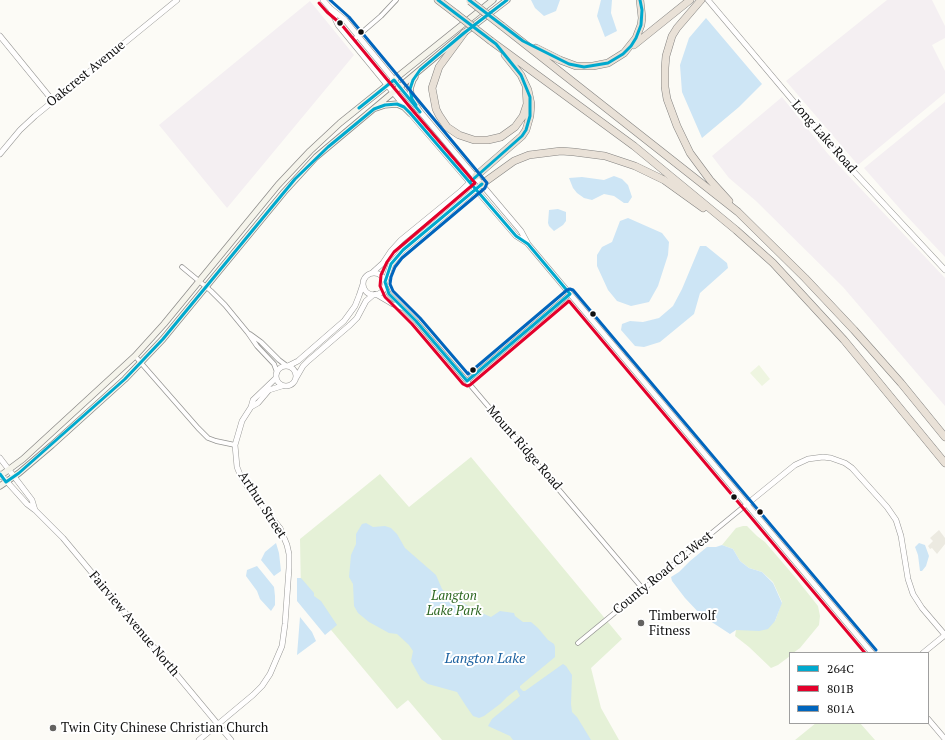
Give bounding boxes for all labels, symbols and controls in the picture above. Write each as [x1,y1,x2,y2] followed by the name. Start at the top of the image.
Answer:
[335,18,345,28] unlabelled marker
[356,27,366,37] unlabelled marker
[44,38,128,110] street label: Oakcrest Avenue
[788,98,860,176] street label: Long Lake Road
[588,309,598,319] unlabelled marker
[468,365,478,375] unlabelled marker
[483,403,565,493] street label: Mount Ridge Road
[235,469,289,541] street label: Arthur Street
[729,492,739,502] unlabelled marker
[755,507,765,517] unlabelled marker
[610,528,716,618] street label: County Road C2 West
[86,568,182,680] street label: Fairview Avenue North
[427,588,481,619] park label: Langton Lake Park
[649,608,716,639] place label: Timberwolf Fitness
[636,618,646,628] marker: Timberwolf Fitness
[445,651,525,667] water label: Langton Lake
[789,652,929,724] legend
[827,661,854,676] text: 264C
[827,681,854,696] text: 801B
[827,701,854,716] text: 801A
[61,720,268,736] place label: Twin City Chinese Christian Church
[48,723,58,733] marker: Twin City Chinese Christian Church

